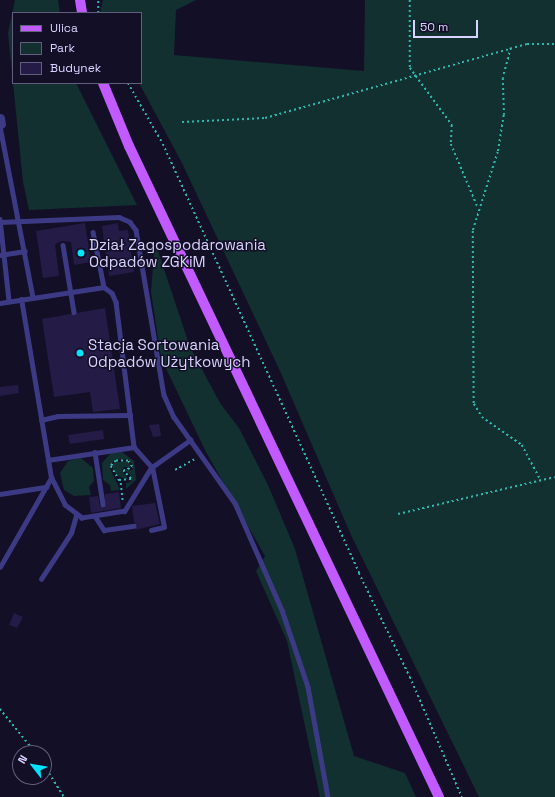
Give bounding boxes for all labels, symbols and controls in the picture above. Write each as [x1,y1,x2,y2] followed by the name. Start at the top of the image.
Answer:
[12,12,142,84] legend
[415,12,480,38] scale bar
[420,19,448,35] text: 50 m
[50,20,78,36] text: Ulica
[50,40,75,56] text: Park
[50,60,101,76] text: Budynek
[89,235,266,270] place label: Dział Zagospodarowania Odpadów ZGKiM
[76,248,86,258] marker: Dział Zagospodarowania Odpadów ZGKiM
[88,335,250,370] place label: Stacja Sortowania Odpadów Użytkowych
[75,348,85,358] marker: Stacja Sortowania Odpadów Użytkowych
[12,745,52,785] north arrow
[15,753,30,766] text: N

